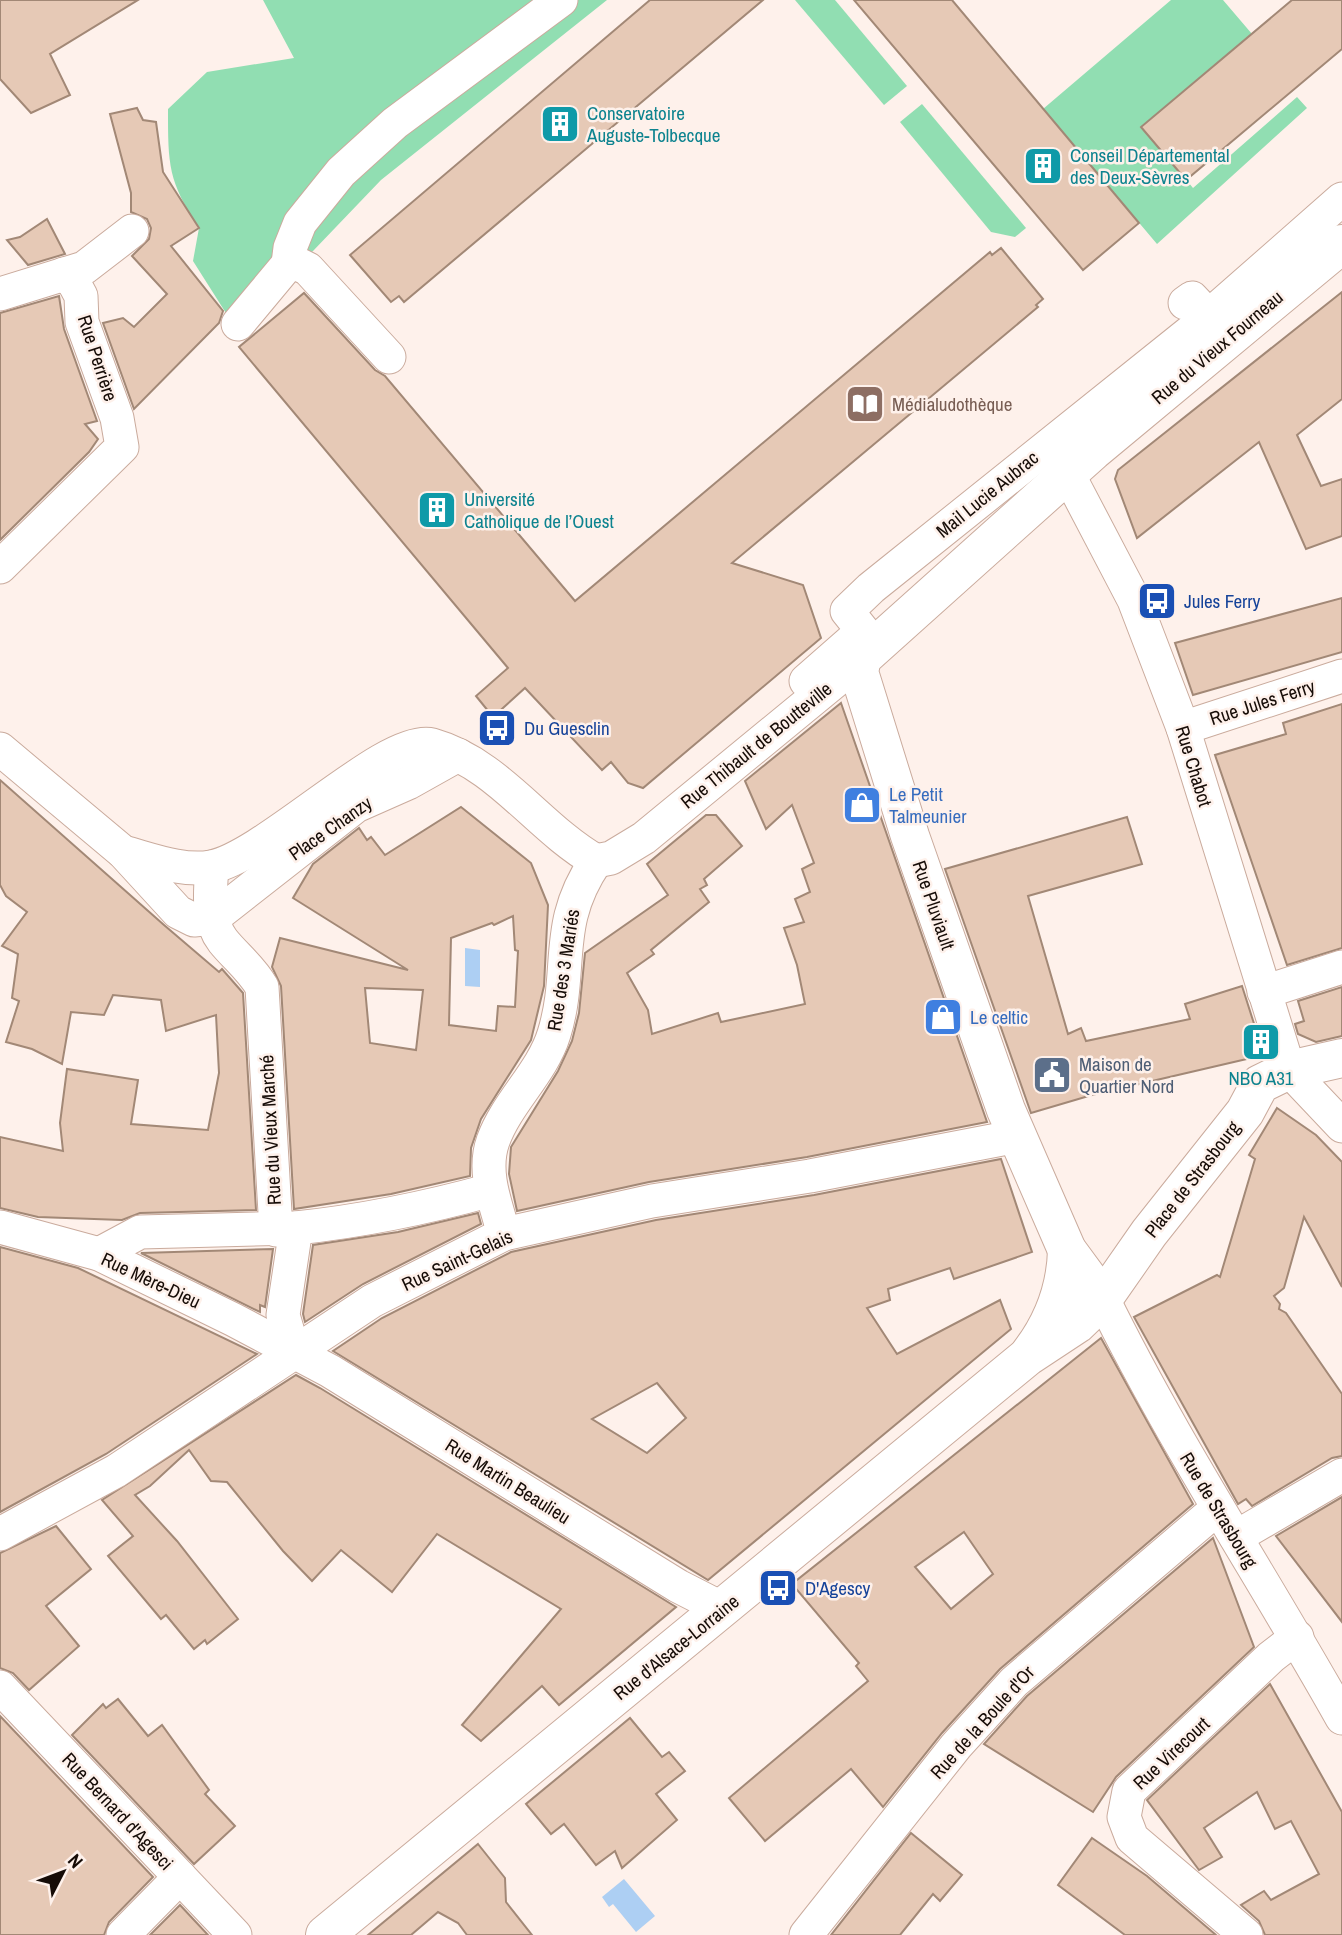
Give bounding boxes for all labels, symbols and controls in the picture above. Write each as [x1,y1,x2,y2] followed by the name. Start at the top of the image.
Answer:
[586,100,720,148] place label: Conservatoire Auguste-Tolbecque
[539,103,581,145] building icon: Conservatoire Auguste-Tolbecque
[1070,142,1229,190] place label: Conseil Départemental des Deux-Sèvres
[1022,145,1064,187] building icon: Conseil Départemental des Deux-Sèvres
[1146,284,1288,410] street label: Rue du Vieux Fourneau
[72,312,124,404] street label: Rue Perrière
[844,383,886,425] library icon: Médialudothèque
[892,391,1012,417] place label: Médialudothèque
[930,445,1044,543] street label: Mail Lucie Aubrac
[464,486,615,534] place label: Université Catholique de l’Ouest
[416,489,458,531] building icon: Université Catholique de l’Ouest
[1136,580,1178,622] bus stop icon: Jules Ferry
[1184,588,1260,614] place label: Jules Ferry
[1206,673,1318,731] street label: Rue Jules Ferry
[675,676,837,814] street label: Rue Thibault de Boutteville
[476,707,518,749] bus stop icon: Du Guesclin
[524,715,610,741] place label: Du Guesclin
[1169,722,1219,810] street label: Rue Chabot
[889,781,967,829] place label: Le Petit Talmeunier
[841,784,883,826] shop icon: Le Petit Talmeunier
[283,790,377,866] street label: Place Chanzy
[907,857,962,954] street label: Rue Pluviault
[541,907,585,1033] street label: Rue des 3 Mariés
[922,996,964,1038] shop icon: Le celtic
[970,1004,1028,1030] place label: Le celtic
[1240,1021,1282,1063] building icon: NBO A31
[1079,1051,1174,1099] place label: Maison de Quartier Nord
[253,1054,287,1206] street label: Rue du Vieux Marché
[1031,1054,1073,1096] public building icon: Maison de Quartier Nord
[1229,1065,1294,1091] place label: NBO A31
[1138,1115,1246,1243] street label: Place de Strasbourg
[397,1223,517,1297] street label: Rue Saint-Gelais
[97,1246,205,1314] street label: Rue Mère-Dieu
[441,1432,575,1530] street label: Rue Martin Beaulieu
[1174,1447,1264,1573] street label: Rue de Strasbourg
[757,1567,799,1609] bus stop icon: D'Agescy
[805,1575,871,1601] place label: D'Agescy
[608,1588,744,1706] street label: Rue d'Alsace-Lorraine
[924,1659,1040,1784] street label: Rue de la Boule d'Or
[1127,1710,1215,1795] street label: Rue Virecourt
[57,1747,179,1875] street label: Rue Bernard d'Agesci
[28,1837,98,1907] north arrow
[62,1848,89,1874] text: N

